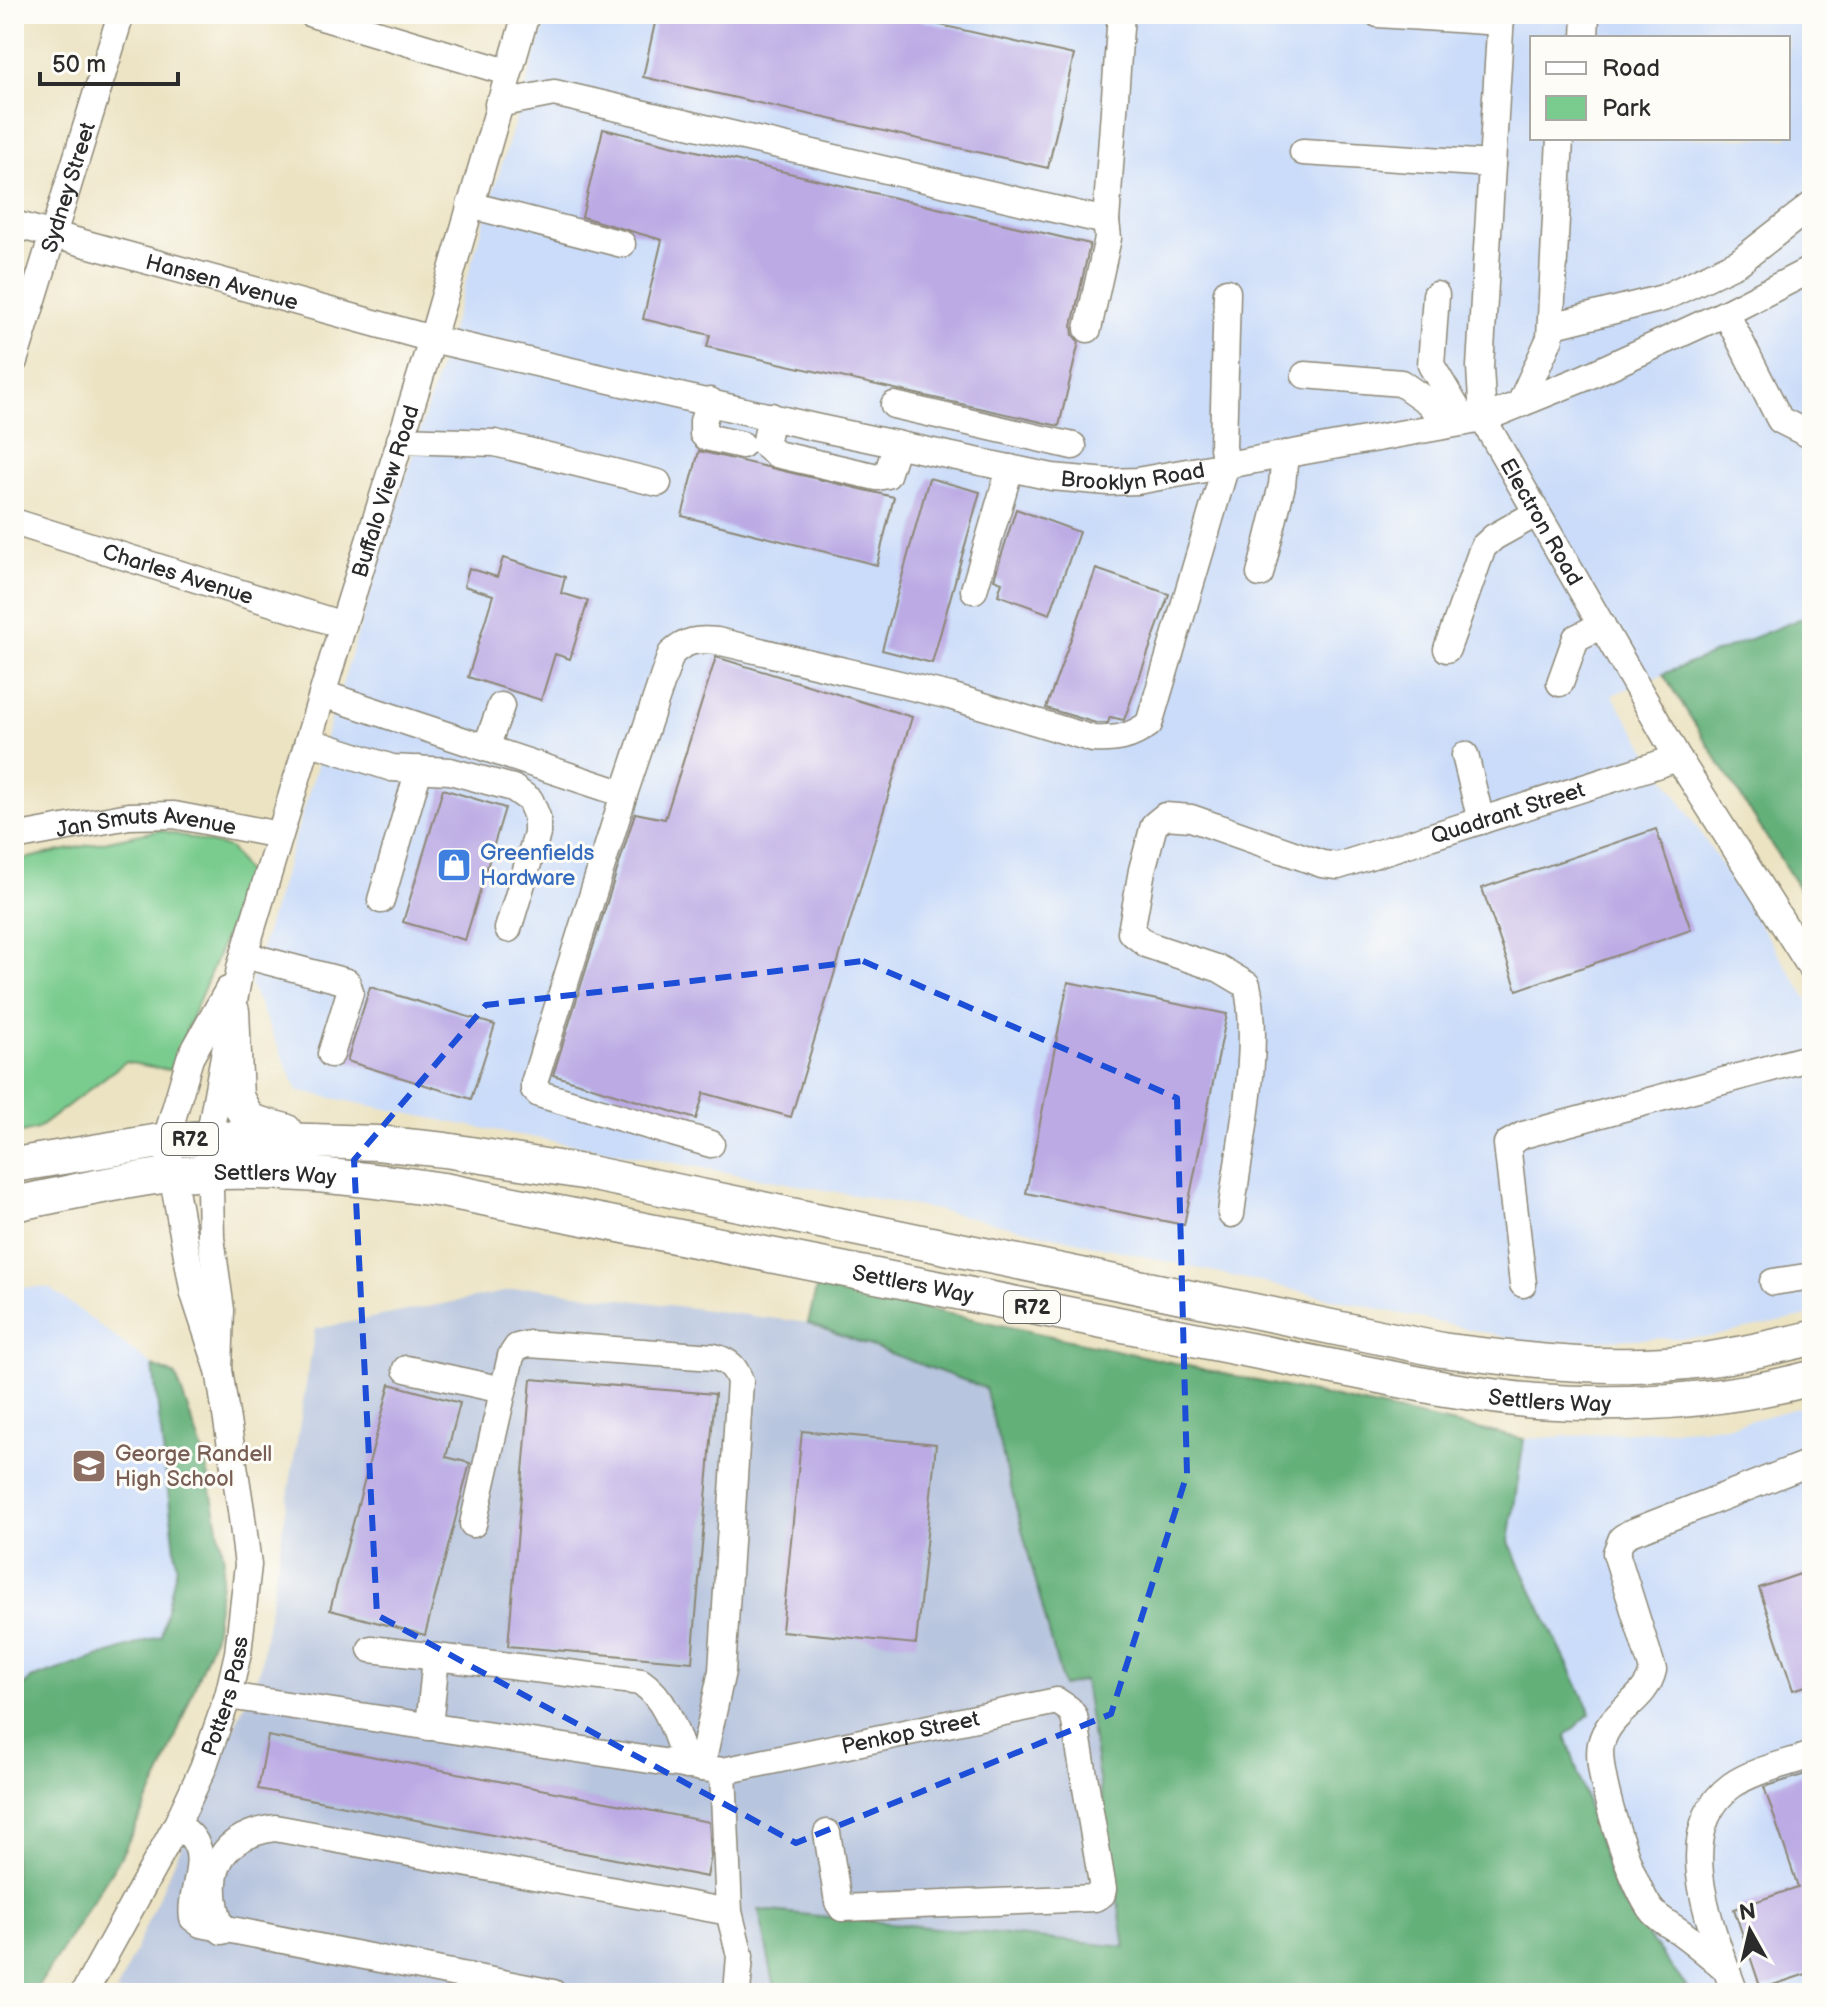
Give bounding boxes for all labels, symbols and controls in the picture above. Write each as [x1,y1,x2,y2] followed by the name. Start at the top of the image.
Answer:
[40,36,178,86] scale bar
[1530,36,1790,140] legend
[52,50,106,79] text: 50 m
[1602,54,1660,83] text: Road
[1602,94,1650,123] text: Park
[36,119,102,256] street label: Sydney Street
[143,249,301,317] street label: Hansen Avenue
[347,402,426,581] street label: Buffalo View Road
[1493,454,1588,591] street label: Electron Road
[1059,457,1207,497] street label: Brooklyn Road
[99,539,257,611] street label: Charles Avenue
[1428,777,1588,851] street label: Quadrant Street
[54,803,238,844] street label: Jan Smuts Avenue
[480,840,595,892] place label: Greenfields Hardware
[435,846,473,884] shop icon: Greenfields Hardware
[162,1123,218,1155] road number: R72
[213,1160,338,1192] street label: Settlers Way
[850,1260,976,1310] street label: Settlers Way
[1004,1291,1060,1323] road number: R72
[1487,1384,1611,1418] street label: Settlers Way
[115,1441,272,1493] place label: George Randell High School
[70,1447,108,1485] school or university icon: George Randell High School
[196,1635,255,1760] street label: Potters Pass
[839,1706,982,1761] street label: Penkop Street
[1710,1891,1790,1971] north arrow
[1737,1898,1757,1927] text: N

